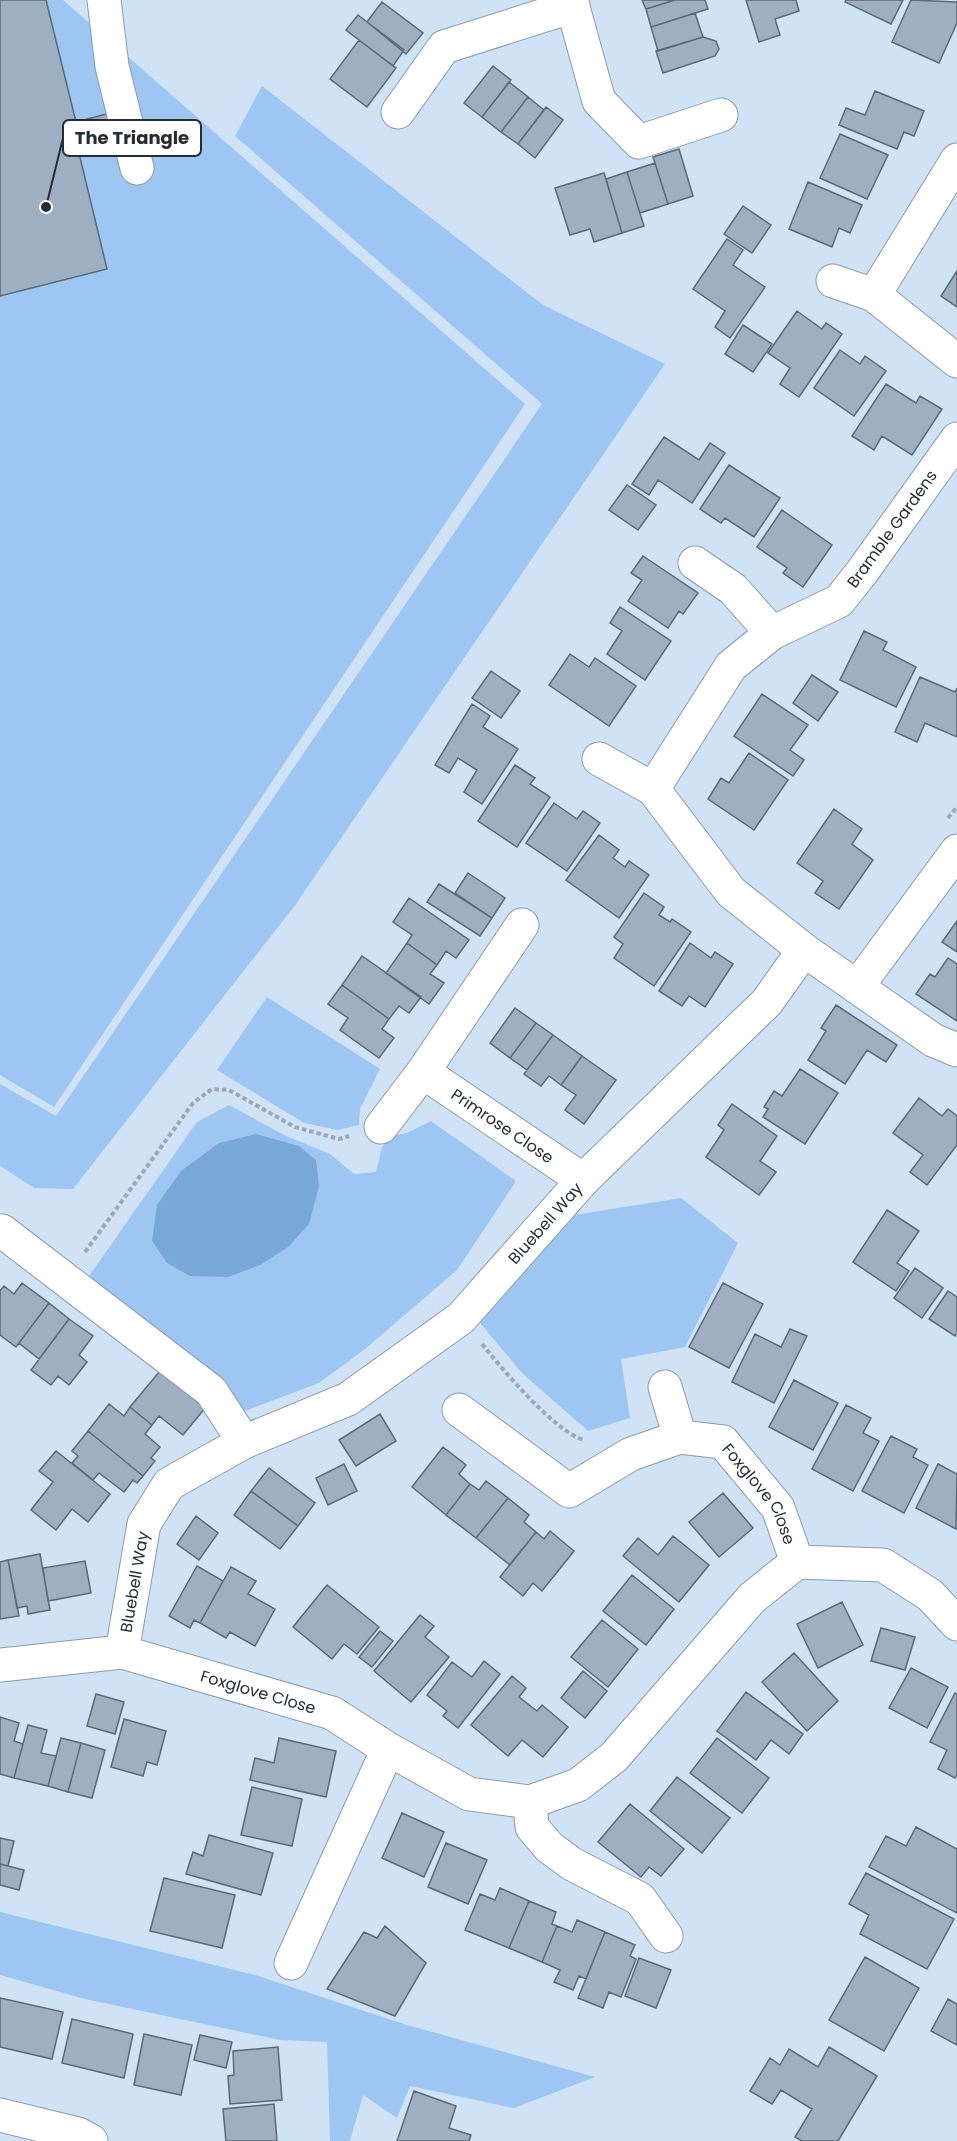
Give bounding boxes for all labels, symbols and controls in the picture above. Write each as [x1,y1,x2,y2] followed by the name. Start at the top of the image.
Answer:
[63,120,201,156] callout: The Triangle
[75,125,189,150] text: The Triangle
[841,465,943,593] street label: Bramble Gardens
[447,1083,558,1169] street label: Primrose Close
[502,1177,587,1269] street label: Bluebell Way
[717,1438,801,1547] street label: Foxglove Close
[114,1529,154,1634] street label: Bluebell Way
[198,1664,319,1719] street label: Foxglove Close

